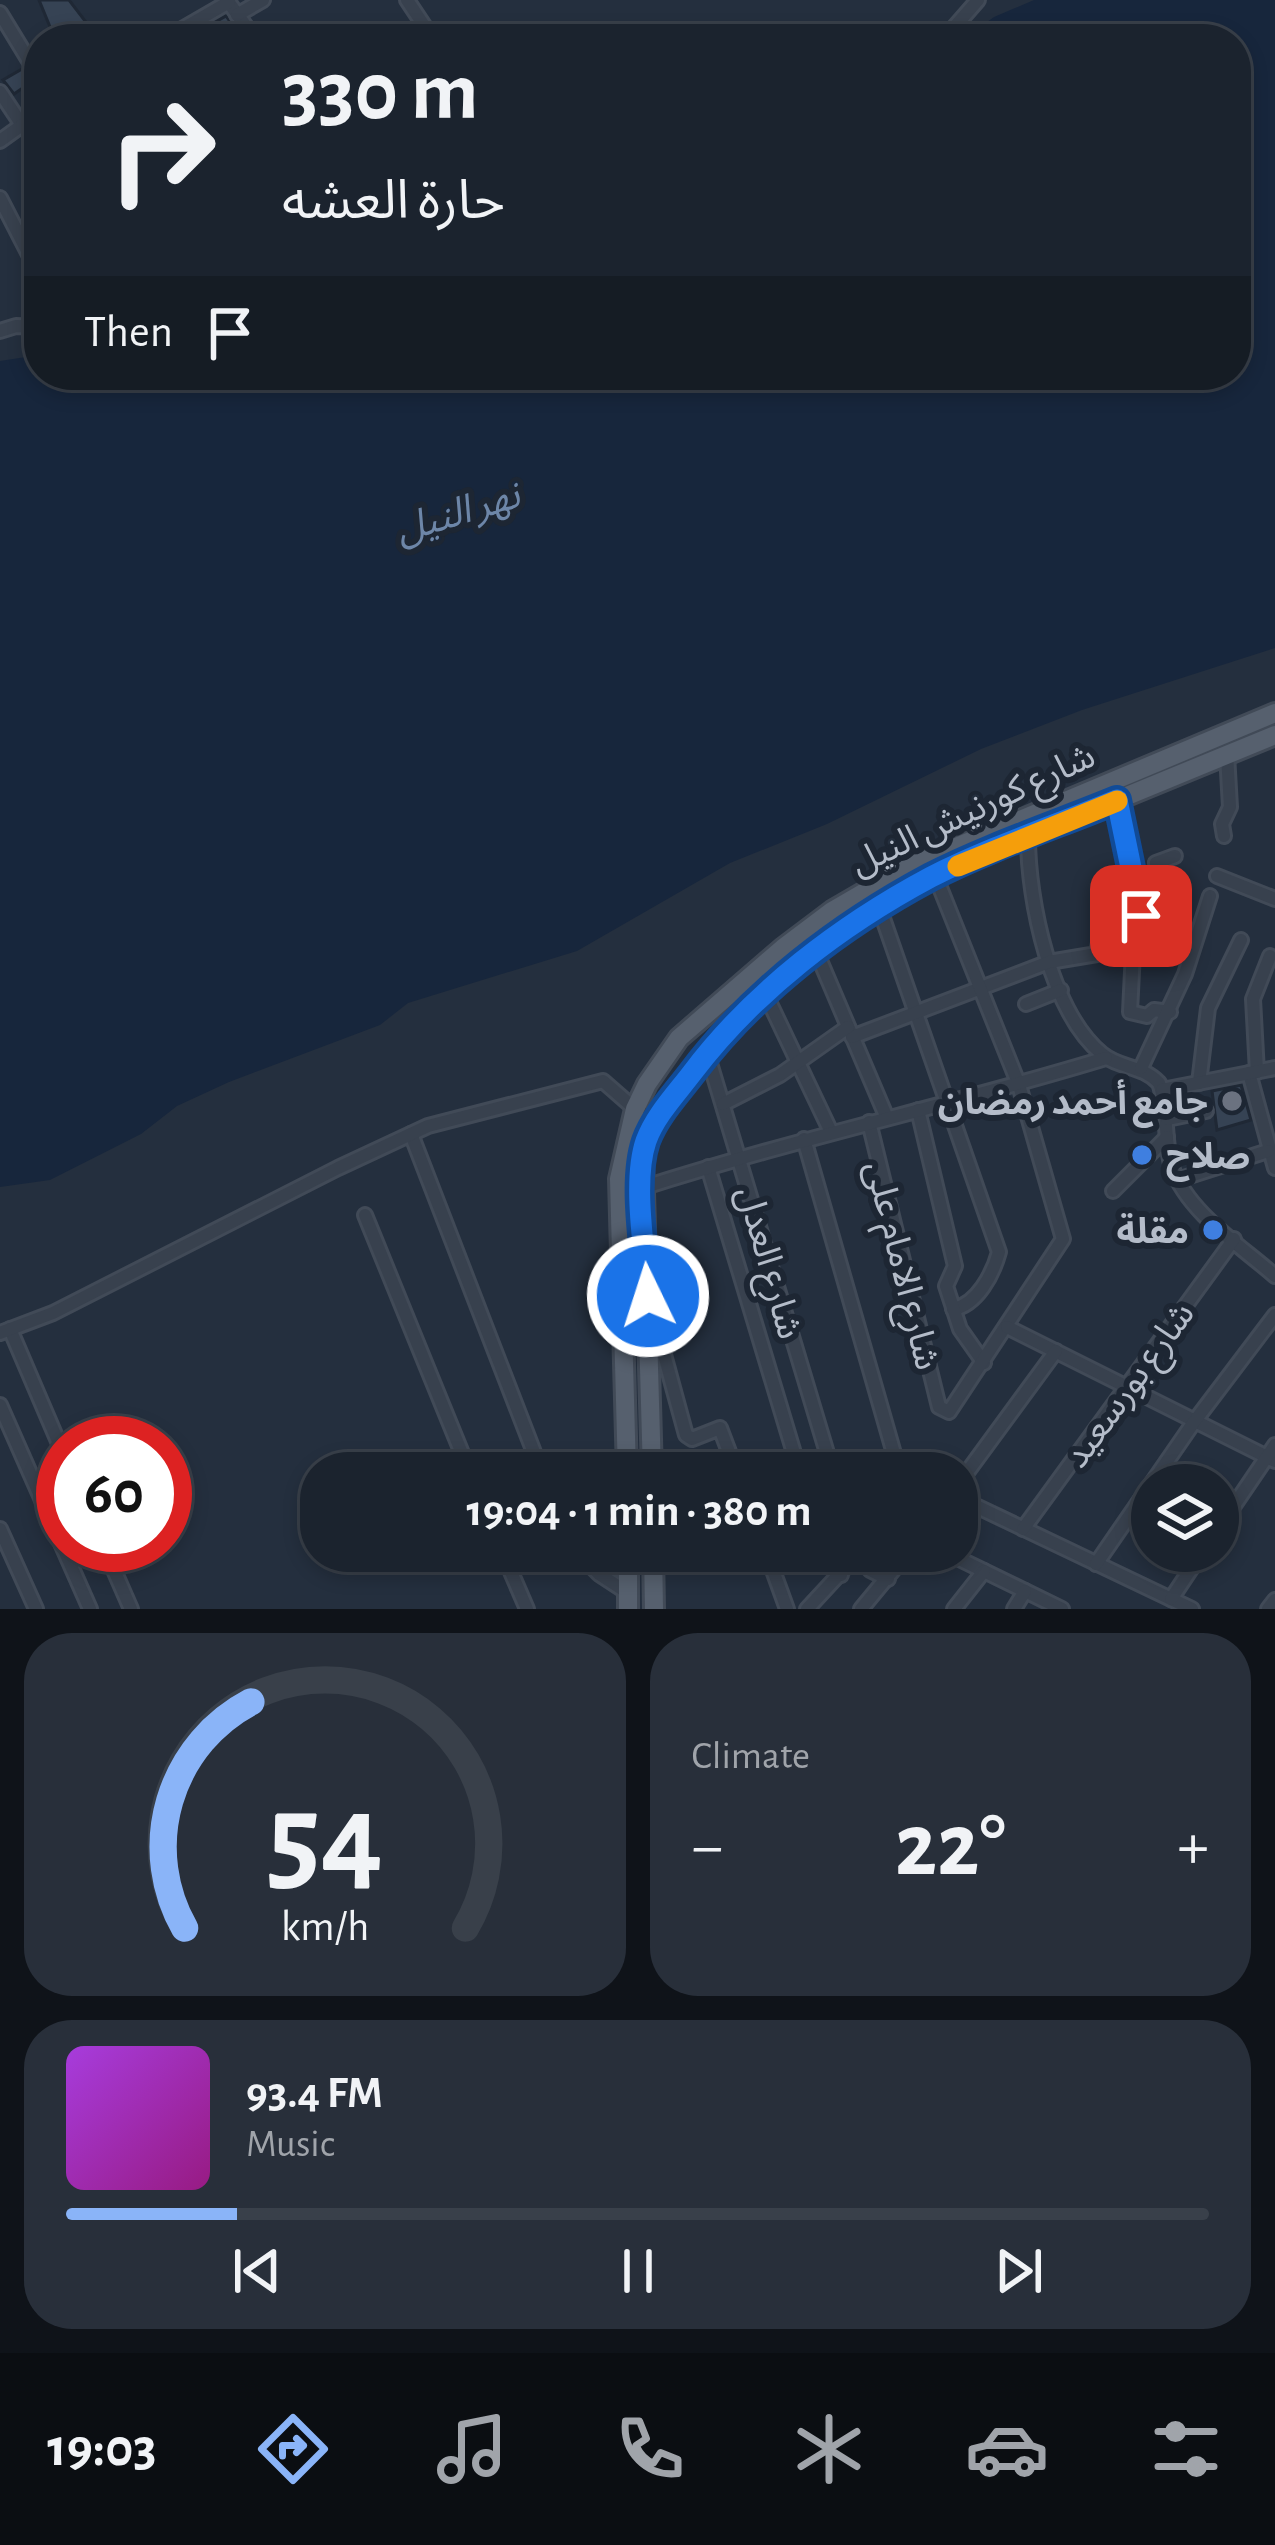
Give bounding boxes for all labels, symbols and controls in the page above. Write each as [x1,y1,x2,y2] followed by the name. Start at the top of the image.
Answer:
[282,51,479,135] text: 330 m
[84,72,240,228] icon: right
[282,175,505,229] text: حارة العشه
[197,300,263,366] icon: arrive
[84,310,173,355] text: Then
[391,475,528,553] water label: نهر النيل
[845,738,1103,888] street label: شارع كورنيش النيل
[1090,865,1192,967] pin
[1108,883,1174,949] icon: arrive
[938,1079,1208,1128] place label: جامع أحمد رمضان
[1219,1088,1245,1114] marker: جامع أحمد رمضان
[1166,1139,1250,1182] place label: صلاح
[1129,1142,1155,1168] marker: صلاح
[851,1157,945,1375] street label: شارع الامام على
[723,1182,808,1345] street label: شارع العدل
[1117,1212,1189,1250] place label: مقلة
[1200,1217,1226,1243] marker: مقلة
[585,1233,711,1359] position arrow
[1058,1296,1207,1479] street label: شارع بورسعيد
[36,1416,192,1572] speed limit sign: 60
[1131,1464,1239,1572] map controls
[1131,1464,1239,1572] button: layers
[466,1489,812,1534] text: 19:04 · 1 min · 380 m
[692,1737,810,1776] text: Climate
[266,1777,383,1902] text: 54
[895,1802,1006,1892] text: 22°
[692,1814,723,1880] text: −
[1177,1814,1209,1880] text: +
[281,1905,369,1948] text: km/h
[246,2071,383,2116] text: 93.4 FM
[246,2125,335,2164] text: Music
[224,2238,290,2304] icon: previous
[605,2238,671,2304] icon: pause
[986,2238,1052,2304] icon: next
[251,2407,335,2491] icon: directions
[430,2407,514,2491] icon: music
[608,2407,692,2491] icon: phone
[787,2407,871,2491] icon: climate
[965,2407,1049,2491] icon: car
[1144,2407,1228,2491] icon: filters
[47,2422,157,2476] text: 19:03

